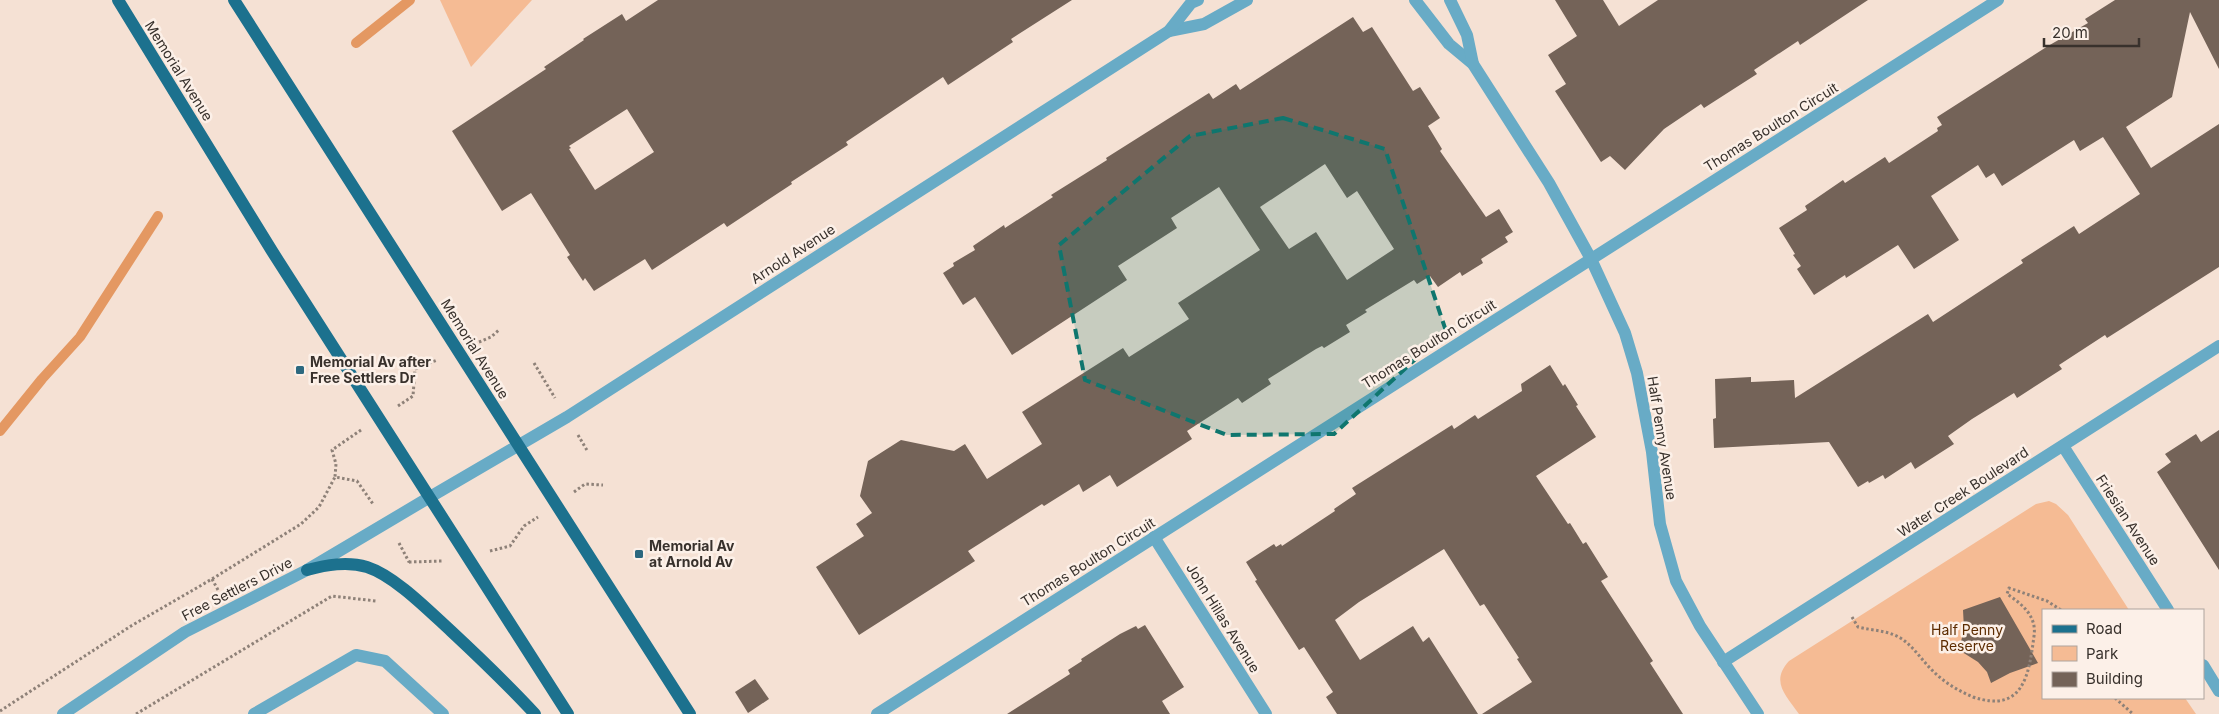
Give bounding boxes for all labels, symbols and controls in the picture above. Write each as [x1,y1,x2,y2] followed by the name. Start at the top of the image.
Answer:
[2044,15,2139,47] scale bar
[142,18,217,124] street label: Memorial Avenue
[2052,23,2088,42] text: 20 m
[1701,78,1841,175] street label: Thomas Boulton Circuit
[747,220,838,287] street label: Arnold Avenue
[1359,295,1499,392] street label: Thomas Boulton Circuit
[438,296,513,402] street label: Memorial Avenue
[310,353,431,386] place label: Memorial Av after Free Settlers Dr
[294,364,306,376] marker: Memorial Av after Free Settlers Dr
[1644,375,1681,501] street label: Half Penny Avenue
[1894,443,2031,540] street label: Water Creek Boulevard
[2093,471,2164,568] street label: Friesian Avenue
[1018,513,1158,610] street label: Thomas Boulton Circuit
[649,537,735,570] place label: Memorial Av at Arnold Av
[633,548,645,560] marker: Memorial Av at Arnold Av
[179,553,295,624] street label: Free Settlers Drive
[1183,560,1264,676] street label: John Hillas Avenue
[2042,609,2204,699] legend
[2086,619,2122,638] text: Road
[1931,621,2003,654] park label: Half Penny Reserve
[2086,644,2119,663] text: Park
[2086,669,2143,688] text: Building

